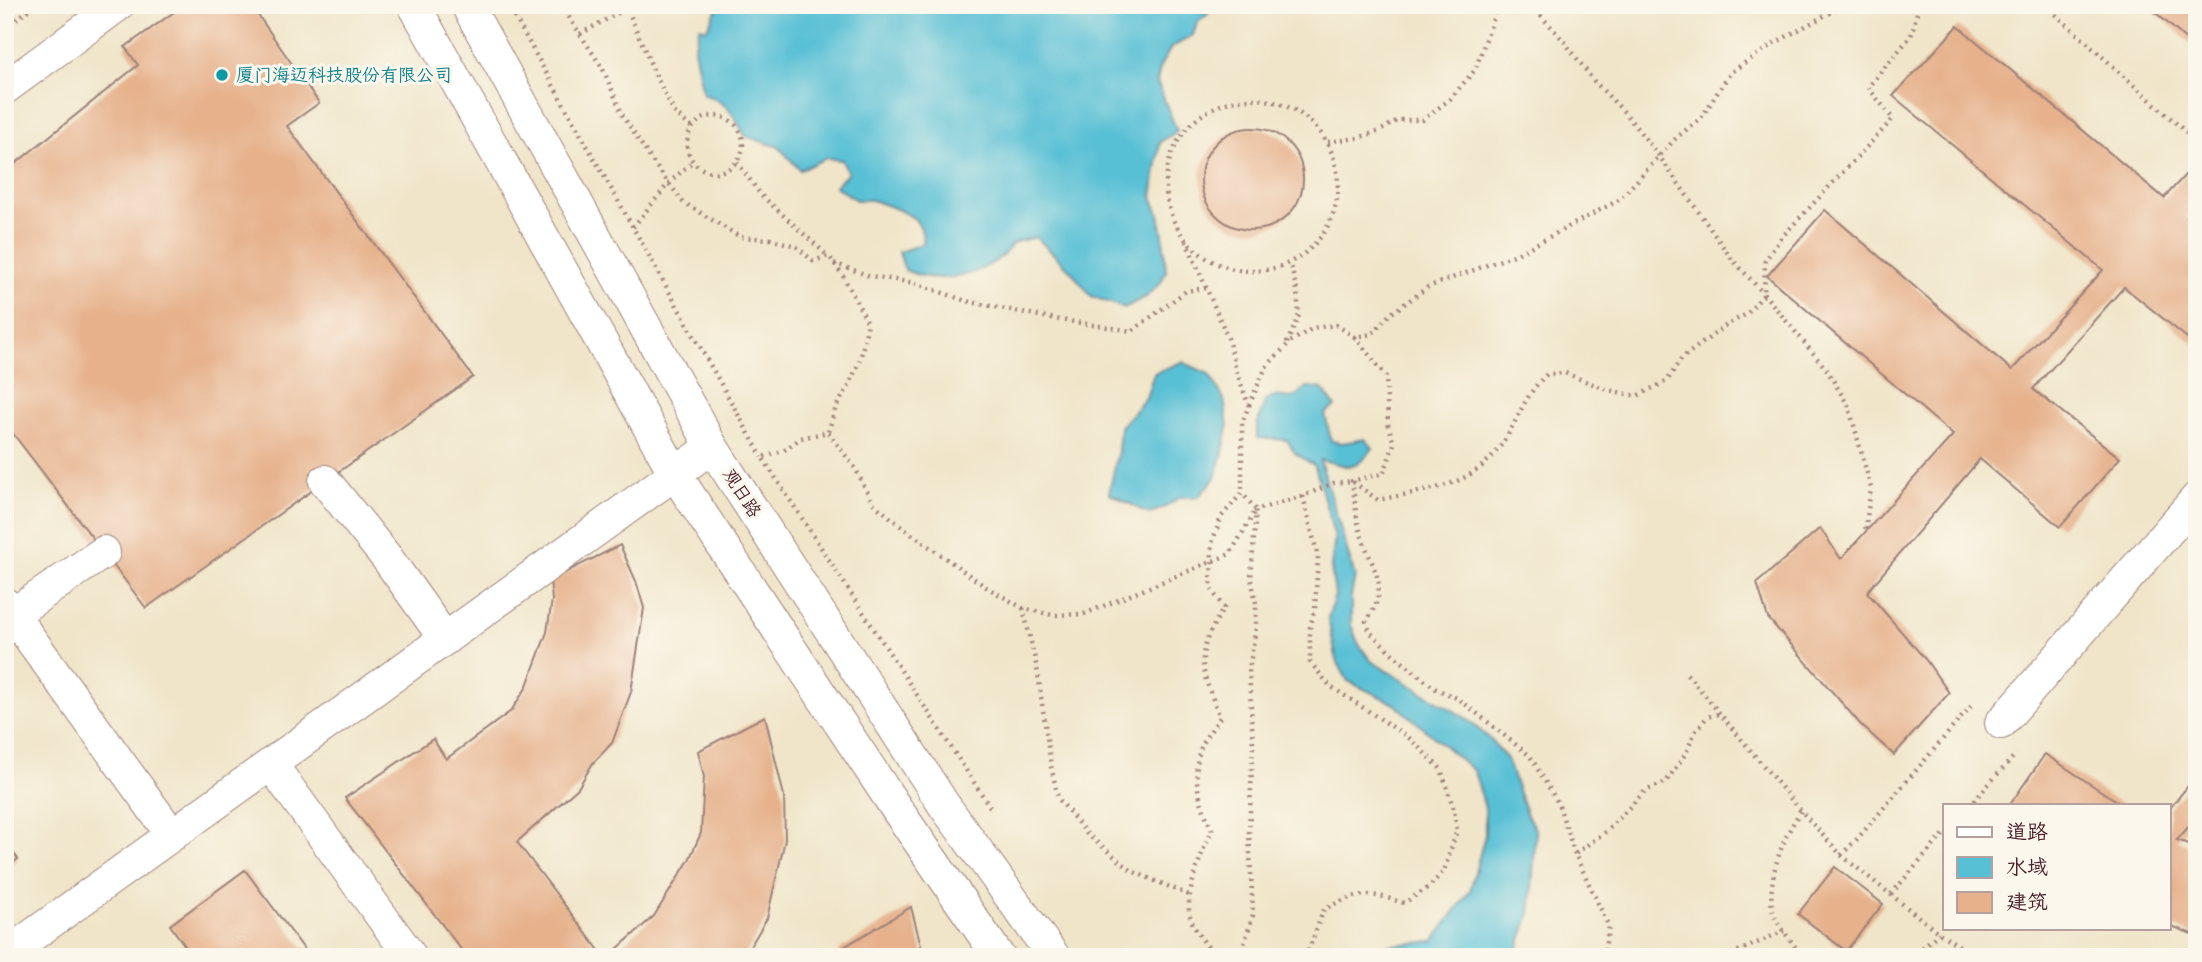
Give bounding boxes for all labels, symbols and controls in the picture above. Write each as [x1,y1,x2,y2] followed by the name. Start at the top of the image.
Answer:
[236,64,452,87] place label: 厦门海迈科技股份有限公司
[214,67,230,83] marker: 厦门海迈科技股份有限公司
[717,464,766,522] street label: 观日路
[1943,804,2170,930] legend
[2006,819,2048,846] text: 道路
[2006,854,2048,881] text: 水域
[2006,889,2048,916] text: 建筑

